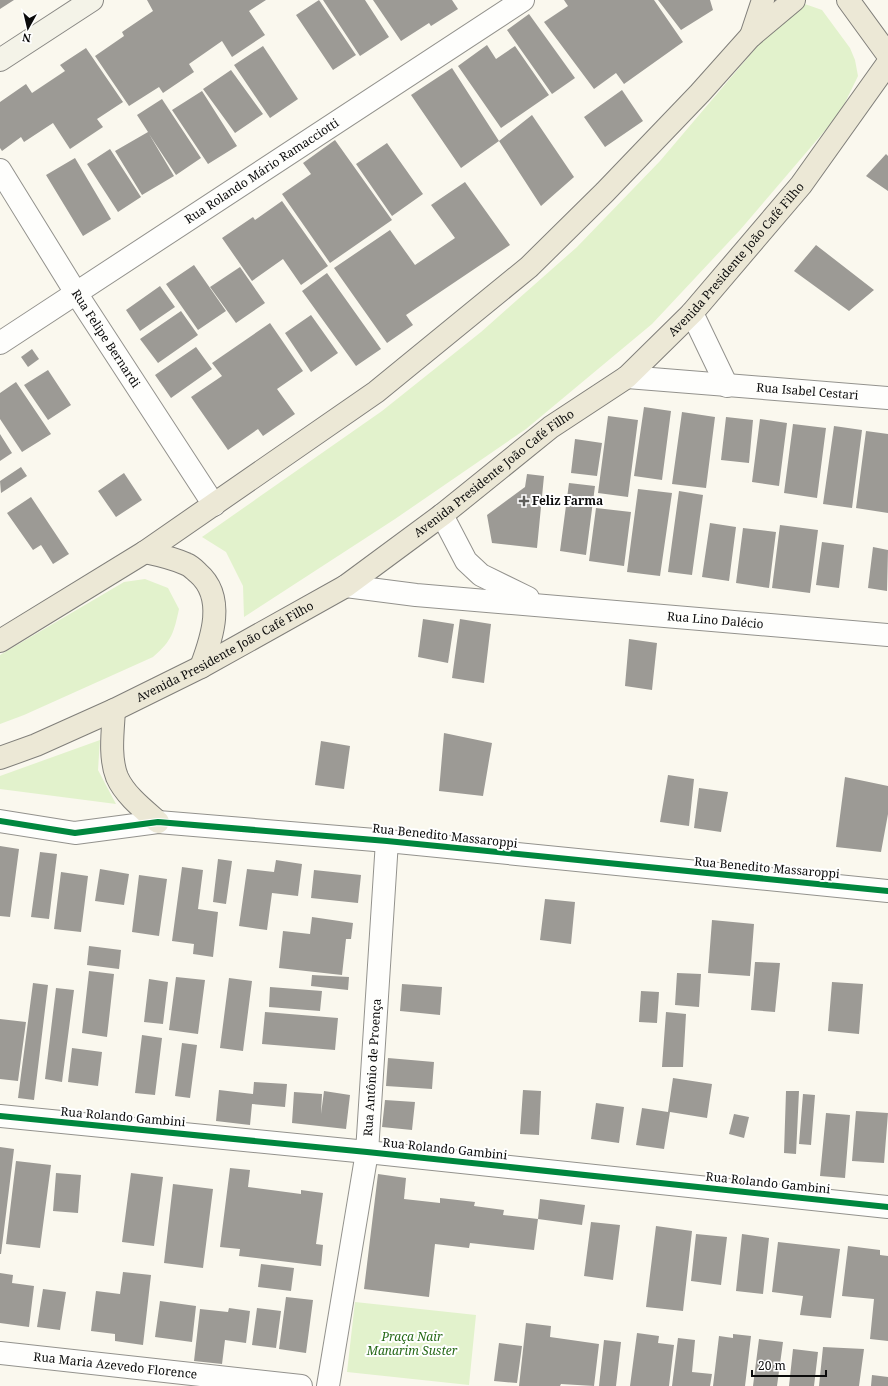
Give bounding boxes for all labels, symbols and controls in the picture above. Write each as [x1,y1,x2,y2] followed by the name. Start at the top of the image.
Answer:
[8,8,48,48] north arrow
[21,30,32,46] text: N
[181,114,342,228] street label: Rua Rolando Mário Ramacciotti
[664,178,808,340] street label: Avenida Presidente João Café Filho
[68,286,144,391] street label: Rua Felipe Bernardi
[756,378,859,404] street label: Rua Isabel Cestari
[410,405,577,541] street label: Avenida Presidente João Café Filho
[532,492,603,509] place label: Feliz Farma
[519,496,529,506] marker: Feliz Farma
[133,597,317,706] street label: Avenida Presidente João Café Filho
[666,607,764,632] street label: Rua Lino Dalécio
[372,819,519,852] street label: Rua Benedito Massaroppi
[694,853,841,882] street label: Rua Benedito Massaroppi
[359,998,385,1137] street label: Rua Antônio de Proença
[60,1103,186,1130] street label: Rua Rolando Gambini
[382,1134,508,1164] street label: Rua Rolando Gambini
[705,1168,831,1198] street label: Rua Rolando Gambini
[366,1328,458,1359] park label: Praça Nair Manarim Suster
[33,1348,198,1383] street label: Rua Maria Azevedo Florence
[752,1352,826,1378] scale bar
[758,1357,786,1374] text: 20 m

